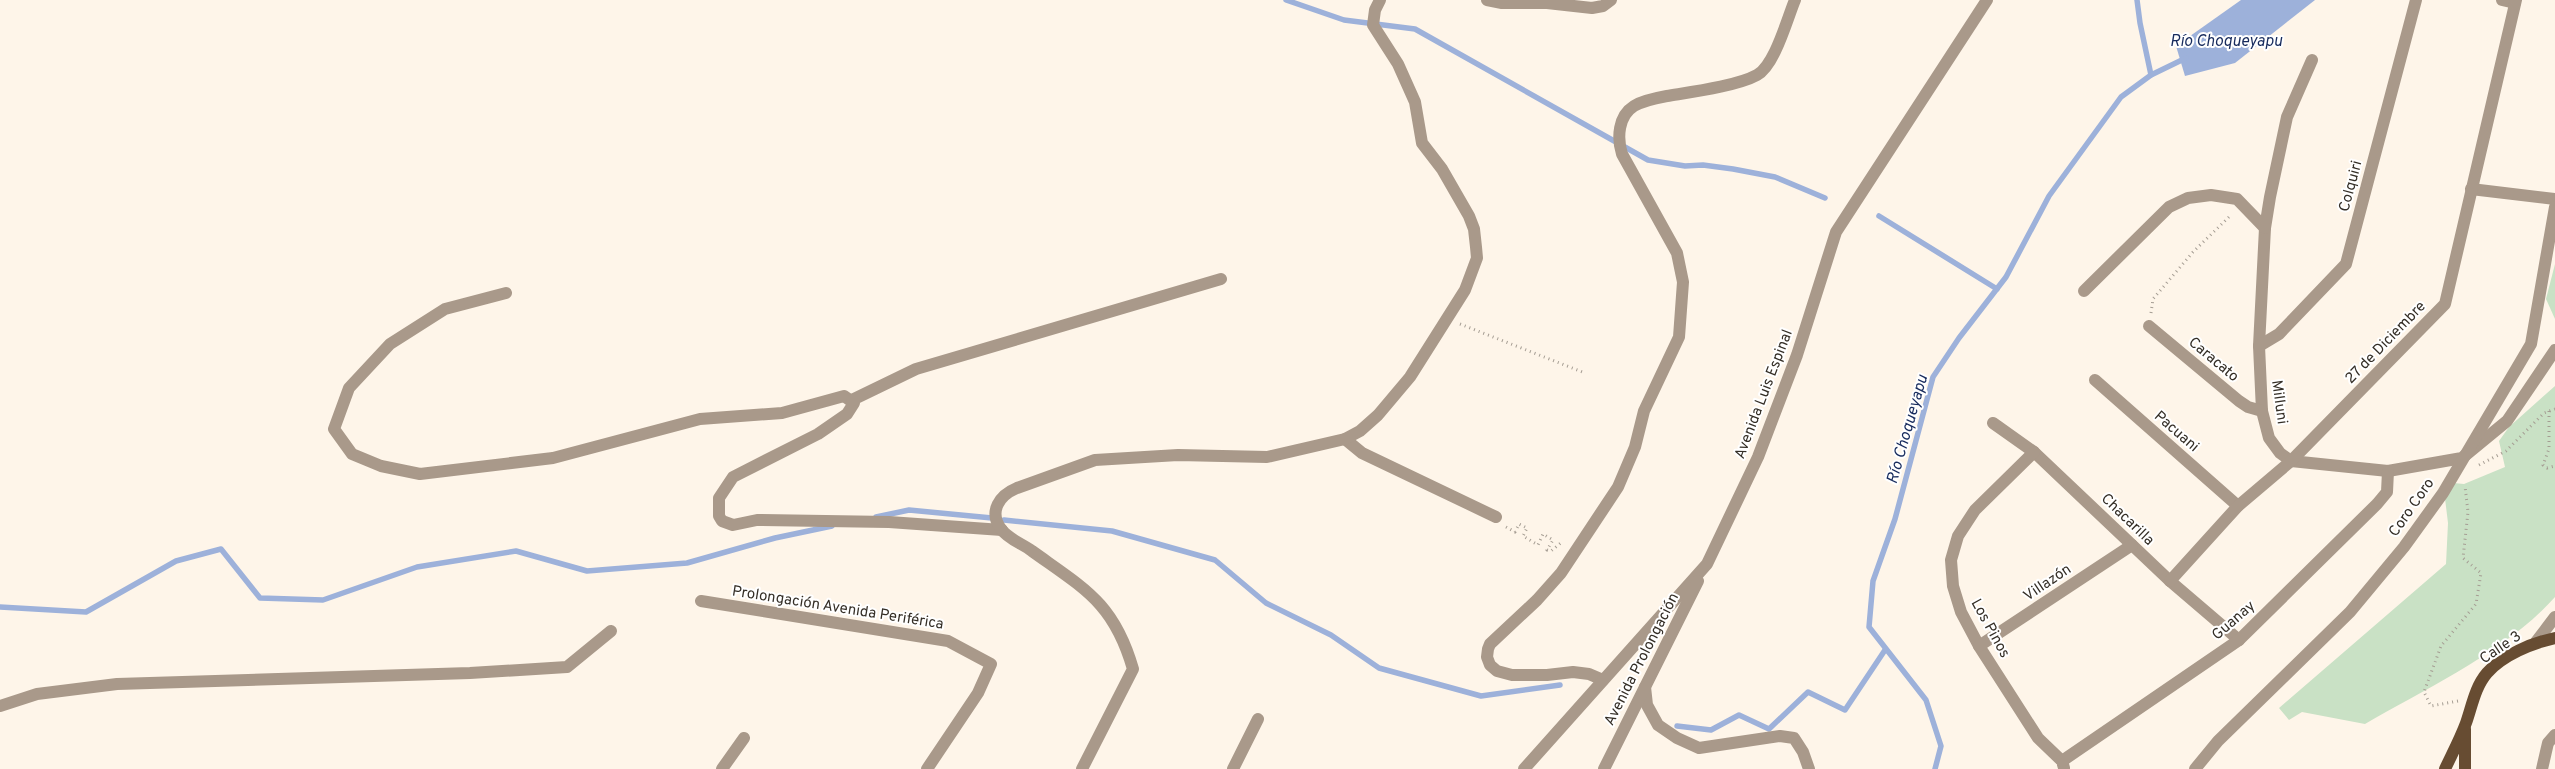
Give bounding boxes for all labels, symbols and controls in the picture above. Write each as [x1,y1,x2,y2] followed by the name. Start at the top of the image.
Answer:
[2170,32,2283,52] water label: Río Choqueyapu
[2335,159,2367,214] street label: Colquiri
[2342,298,2430,388] street label: 27 de Diciembre
[1731,327,1798,462] street label: Avenida Luis Espinal
[2184,333,2242,387] street label: Caracato
[1883,372,1933,486] water label: Río Choqueyapu
[2266,379,2291,426] street label: Milluni
[2150,407,2202,457] street label: Pacuani
[2385,475,2439,541] street label: Coro Coro
[2096,490,2158,550] street label: Chacarilla
[2020,560,2075,606] street label: Villazón
[731,582,945,635] street label: Prolongación Avenida Periférica
[1601,590,1684,729] street label: Avenida Prolongación
[1966,596,2014,661] street label: Los Pinos
[2208,597,2260,645] street label: Guanay
[2476,627,2525,669] street label: Calle 3

